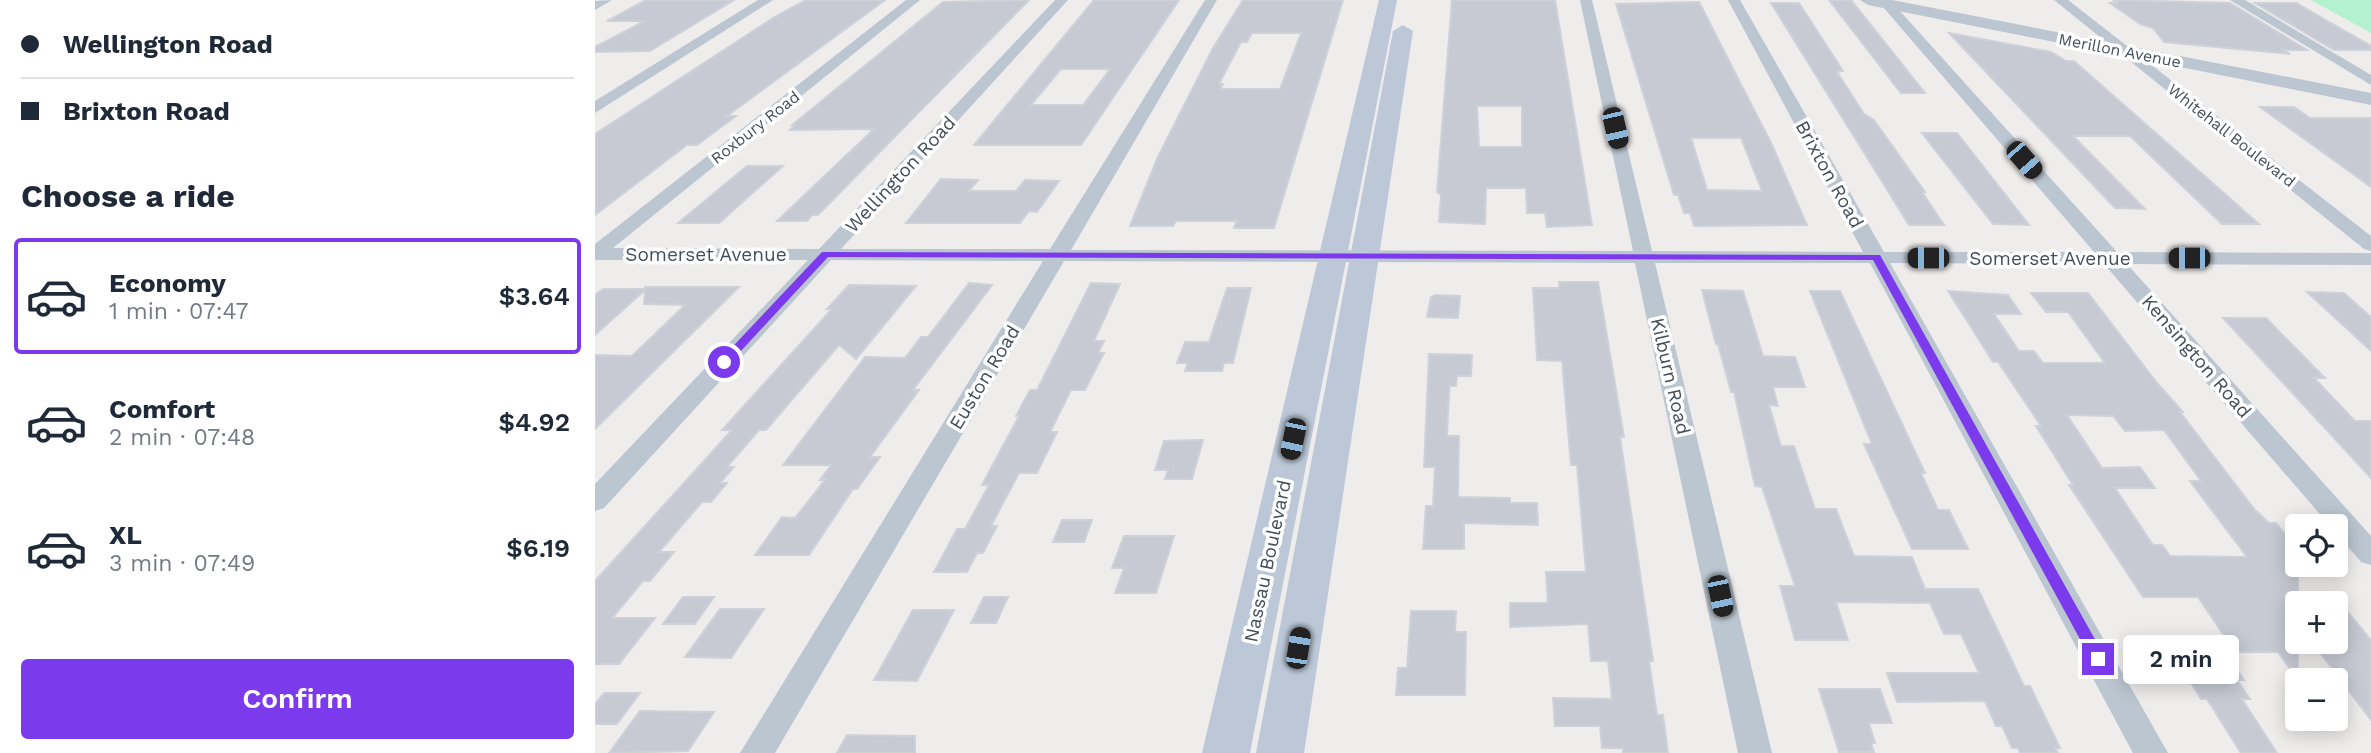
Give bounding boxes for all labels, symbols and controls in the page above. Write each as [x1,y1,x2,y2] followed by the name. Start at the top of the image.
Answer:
[63,29,273,59] text: Wellington Road
[2057,29,2183,72] street label: Merillon Avenue
[2164,80,2299,191] street label: Whitehall Boulevard
[707,87,803,168] street label: Roxbury Road
[63,96,230,126] text: Brixton Road
[1601,105,1630,151] car
[840,111,960,237] street label: Wellington Road
[1791,116,1869,232] street label: Brixton Road
[2003,137,2046,183] car
[21,177,235,215] text: Choose a ride
[625,243,787,266] street label: Somerset Avenue
[1969,247,2131,270] street label: Somerset Avenue
[1908,248,1950,269] car
[2169,248,2211,269] car
[25,265,88,328] icon: car
[109,268,226,298] text: Economy
[499,281,570,311] text: $3.64
[2137,290,2256,422] street label: Kensington Road
[109,298,248,325] text: 1 min · 07:47
[1646,315,1695,437] street label: Kilburn Road
[944,321,1025,434] street label: Euston Road
[708,346,740,378] route start
[25,391,88,454] icon: car
[109,394,215,424] text: Comfort
[499,407,570,437] text: $4.92
[1279,416,1308,462] car
[109,424,255,451] text: 2 min · 07:48
[1239,478,1296,644] street label: Nassau Boulevard
[2285,514,2348,731] map controls
[2285,514,2348,577] button: locate
[25,517,88,580] icon: car
[109,520,142,550] text: XL
[506,533,570,563] text: $6.19
[109,550,255,577] text: 3 min · 07:49
[1706,573,1735,619] car
[2285,591,2348,654] button: +
[1285,626,1312,670] car
[2123,634,2238,684] callout: 2 min
[2082,643,2114,675] route end
[2149,646,2213,673] text: 2 min
[21,659,574,739] button: Confirm
[2285,668,2348,731] button: −

